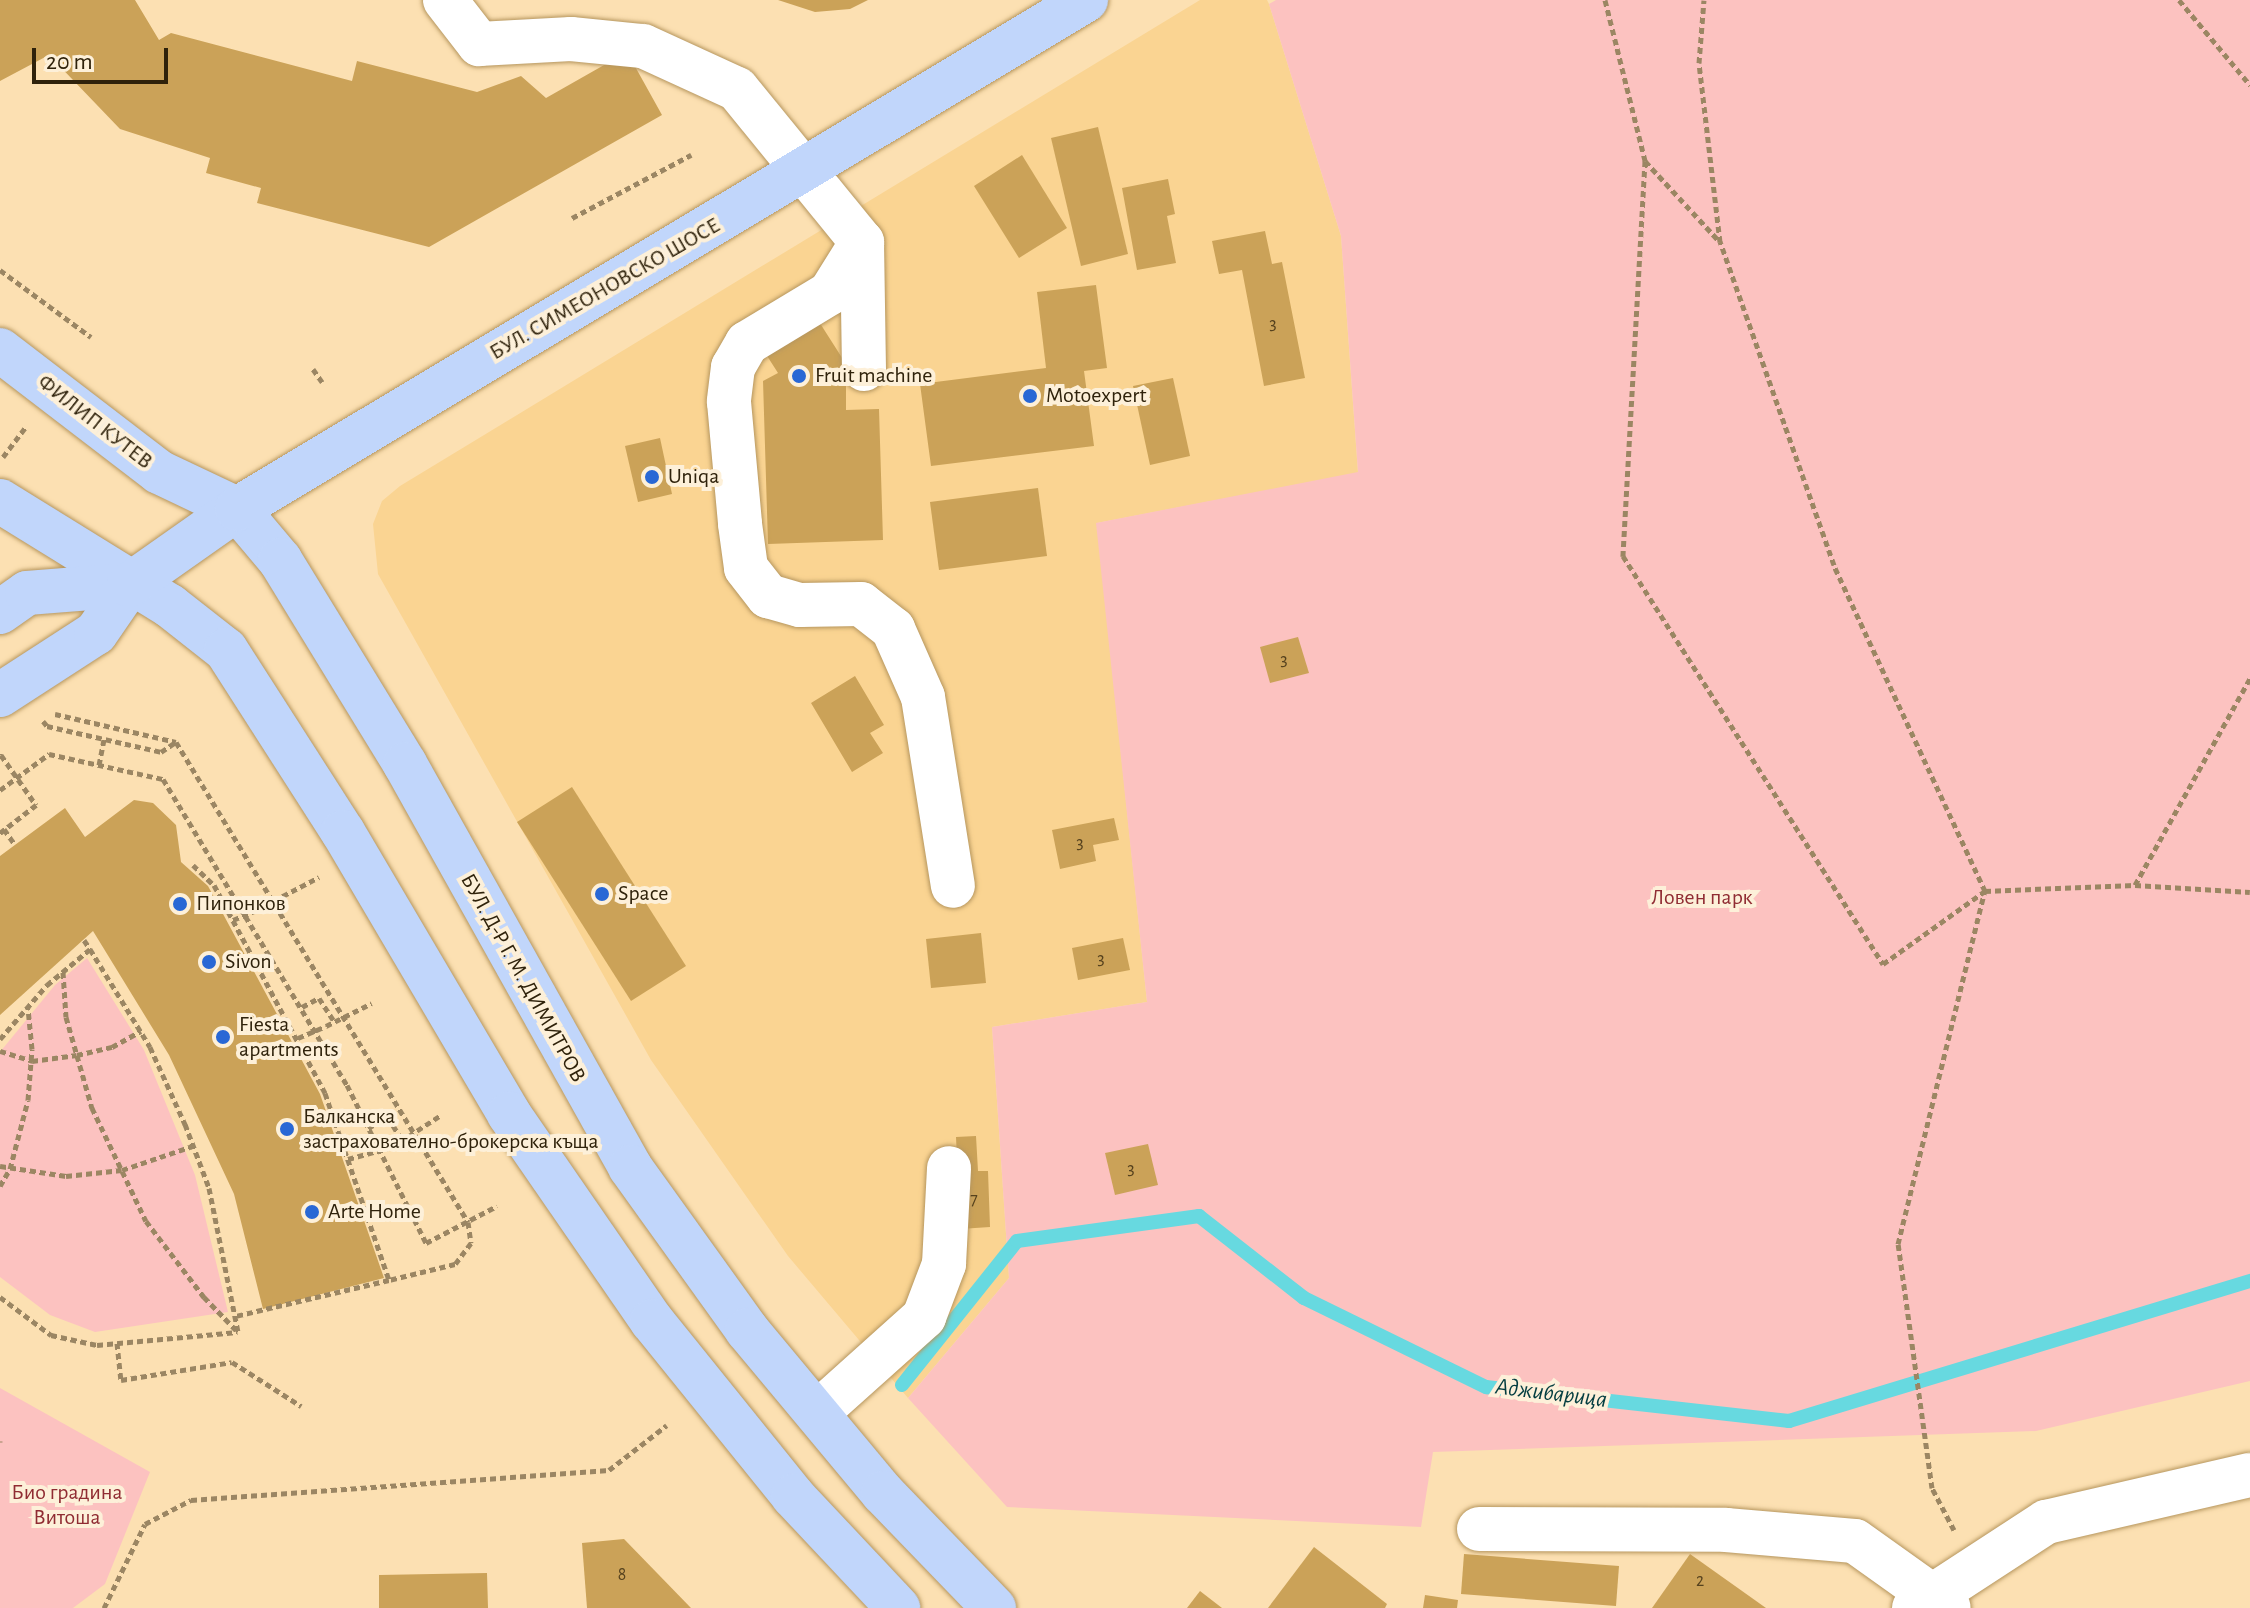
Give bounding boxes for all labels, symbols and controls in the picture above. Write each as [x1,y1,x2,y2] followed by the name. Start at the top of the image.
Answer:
[36,32,172,82] scale bar
[46,50,93,74] text: 20 m
[485,212,725,366] street label: БУЛ. СИМЕОНОВСКО ШОСЕ
[1269,313,1277,335] house number: 3
[815,363,933,389] place label: Fruit machine
[790,367,808,385] marker: Fruit machine
[32,369,158,475] street label: ФИЛИП КУТЕВ
[1046,383,1146,409] place label: Motoexpert
[1021,387,1039,405] marker: Motoexpert
[668,464,719,490] place label: Uniqa
[643,468,661,486] marker: Uniqa
[1280,649,1288,671] house number: 3
[1076,832,1084,854] house number: 3
[455,869,591,1087] street label: БУЛ. Д-Р Г. М. ДИМИТРОВ
[618,881,668,907] place label: Space
[593,885,611,903] marker: Space
[1651,885,1753,911] park label: Ловен парк
[196,891,286,917] place label: Пипонков
[171,895,189,913] marker: Пипонков
[1097,948,1105,970] house number: 3
[225,949,272,975] place label: Sivon
[200,953,218,971] marker: Sivon
[239,1011,339,1062] place label: Fiesta apartments
[214,1028,232,1046] marker: Fiesta apartments
[303,1103,599,1154] place label: Балканска застрахователно-брокерска къща
[278,1120,296,1138] marker: Балканска застрахователно-брокерска къща
[1127,1158,1135,1180] house number: 3
[970,1189,978,1211] house number: 7
[328,1199,421,1225] place label: Arte Home
[303,1203,321,1221] marker: Arte Home
[1494,1373,1608,1415] water label: Аджибарица
[11,1479,123,1530] park label: Био градина Витоша
[618,1564,626,1586] house number: 8
[1696,1570,1704,1592] house number: 2

